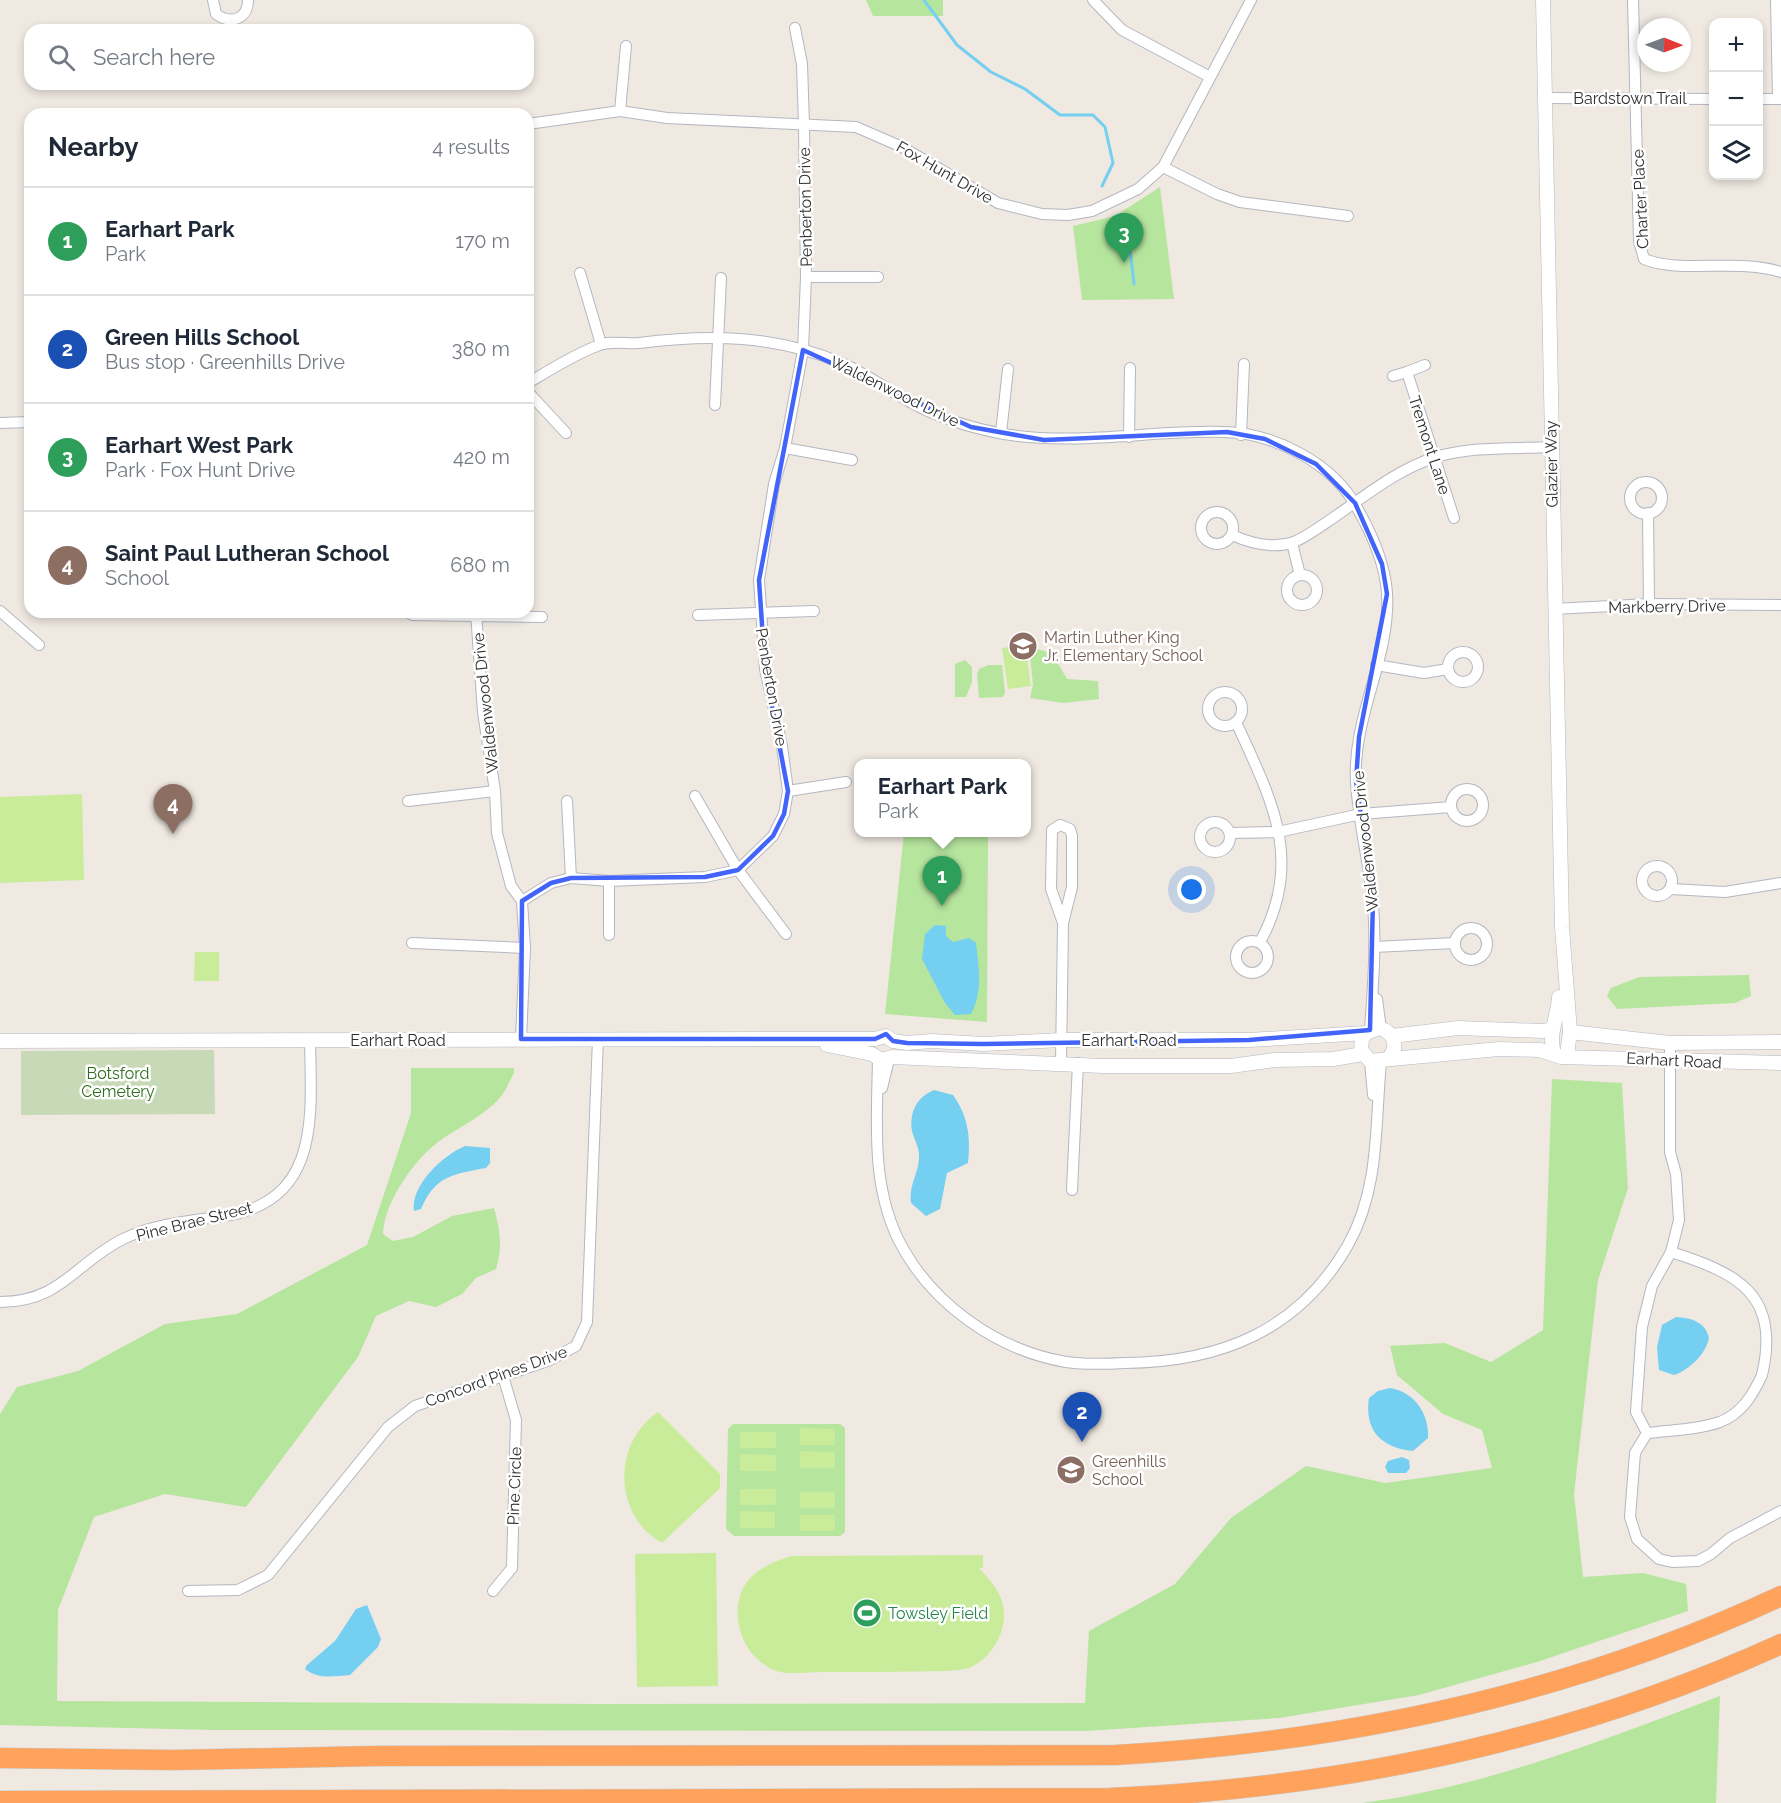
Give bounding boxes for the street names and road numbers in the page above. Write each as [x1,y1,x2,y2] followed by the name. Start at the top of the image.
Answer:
[1573,89,1687,108] street label: Bardstown Trail
[893,137,996,208] street label: Fox Hunt Drive
[795,147,816,267] street label: Penberton Drive
[1628,149,1653,249] street label: Charter Place
[827,352,963,431] street label: Waldenwood Drive
[1405,393,1454,497] street label: Tremont Lane
[1541,420,1562,508] street label: Glazier Way
[1608,596,1726,617] street label: Markberry Drive
[752,626,791,748] street label: Penberton Drive
[469,632,502,774] street label: Waldenwood Drive
[1349,770,1382,912] street label: Waldenwood Drive
[350,1031,446,1050] street label: Earhart Road
[1081,1031,1177,1050] street label: Earhart Road
[1626,1049,1722,1072] street label: Earhart Road
[134,1198,255,1245] street label: Pine Brae Street
[423,1342,570,1411] street label: Concord Pines Drive
[504,1446,525,1526] street label: Pine Circle

